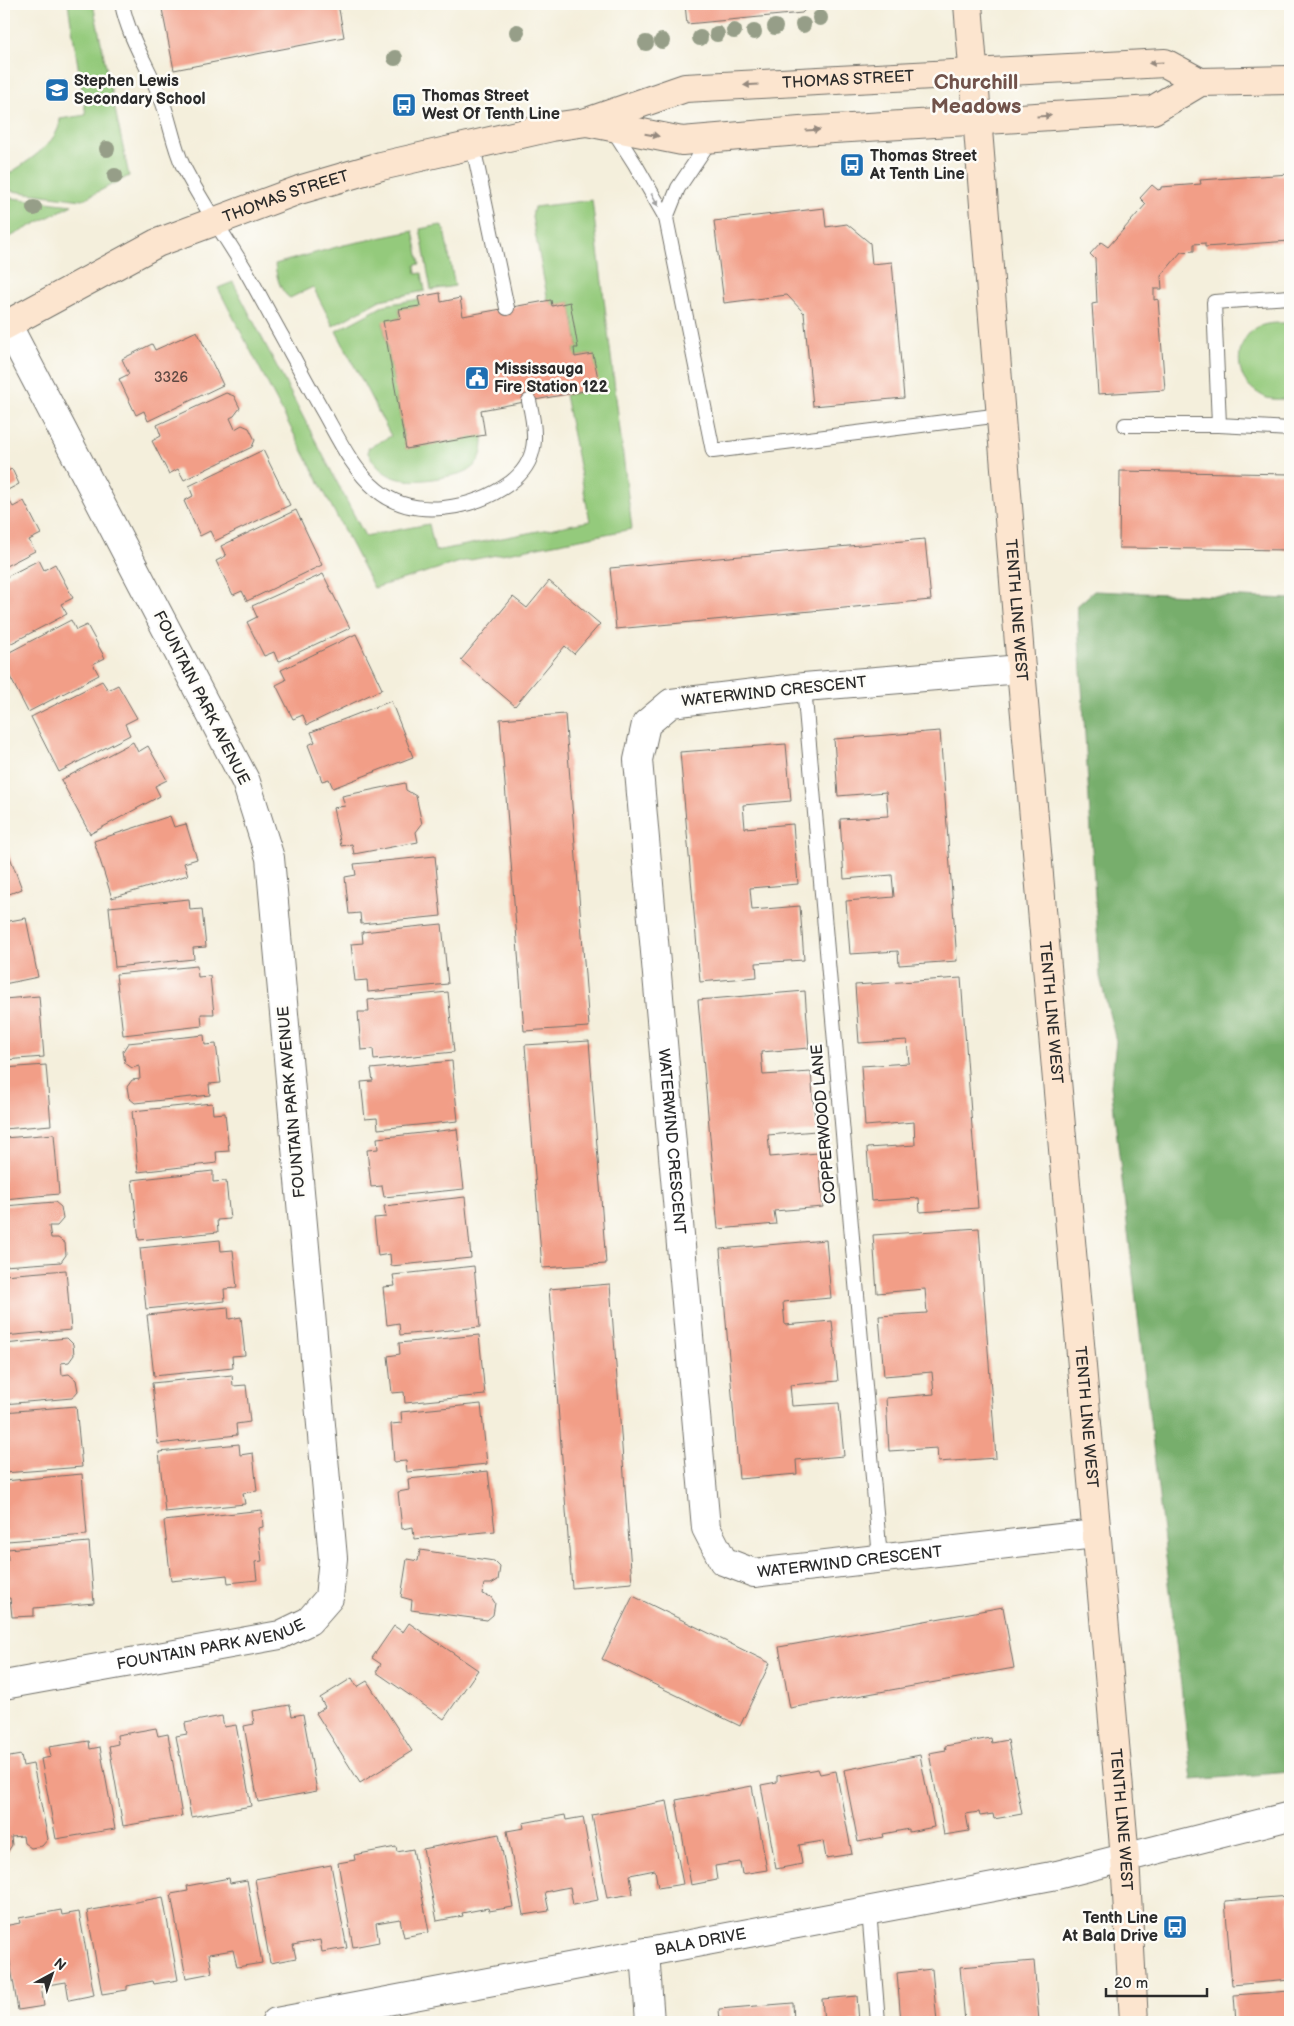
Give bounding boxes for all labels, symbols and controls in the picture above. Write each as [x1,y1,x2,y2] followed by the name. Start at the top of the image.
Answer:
[1147,60,1163,68] one-way arrow
[782,67,915,92] street label: THOMAS STREET
[931,70,1021,119] district label: Churchill Meadows
[74,72,206,109] place label: Stephen Lewis Secondary School
[44,77,70,103] school or university icon: Stephen Lewis Secondary School
[743,81,759,89] one-way arrow
[422,87,560,124] place label: Thomas Street West Of Tenth Line
[391,92,417,118] bus stop icon: Thomas Street West Of Tenth Line
[1037,112,1053,120] one-way arrow
[805,125,821,133] one-way arrow
[644,132,660,140] one-way arrow
[869,147,977,184] place label: Thomas Street At Tenth Line
[839,152,865,178] bus stop icon: Thomas Street At Tenth Line
[220,166,351,227] street label: THOMAS STREET
[651,193,660,206] one-way arrow
[494,360,609,397] place label: Mississauga Fire Station 122
[464,365,490,391] public building icon: Mississauga Fire Station 122
[154,369,188,386] house number: 3326
[1001,538,1032,682] street label: TENTH LINE WEST
[149,608,253,788] street label: FOUNTAIN PARK AVENUE
[680,673,868,711] street label: WATERWIND CRESCENT
[1035,941,1067,1085] street label: TENTH LINE WEST
[274,1005,310,1199] street label: FOUNTAIN PARK AVENUE
[808,1043,840,1205] street label: COPPERWOOD LANE
[654,1048,689,1235] street label: WATERWIND CRESCENT
[1071,1345,1102,1489] street label: TENTH LINE WEST
[756,1542,944,1582] street label: WATERWIND CRESCENT
[115,1615,308,1674] street label: FOUNTAIN PARK AVENUE
[1106,1748,1136,1891] street label: TENTH LINE WEST
[1062,1909,1158,1946] place label: Tenth Line At Bala Drive
[1162,1914,1188,1940] bus stop icon: Tenth Line At Bala Drive
[653,1924,748,1960] street label: BALA DRIVE
[28,1948,78,1998] north arrow
[51,1955,70,1974] text: N
[1106,1966,1208,1998] scale bar
[1114,1974,1148,1993] text: 20 m

